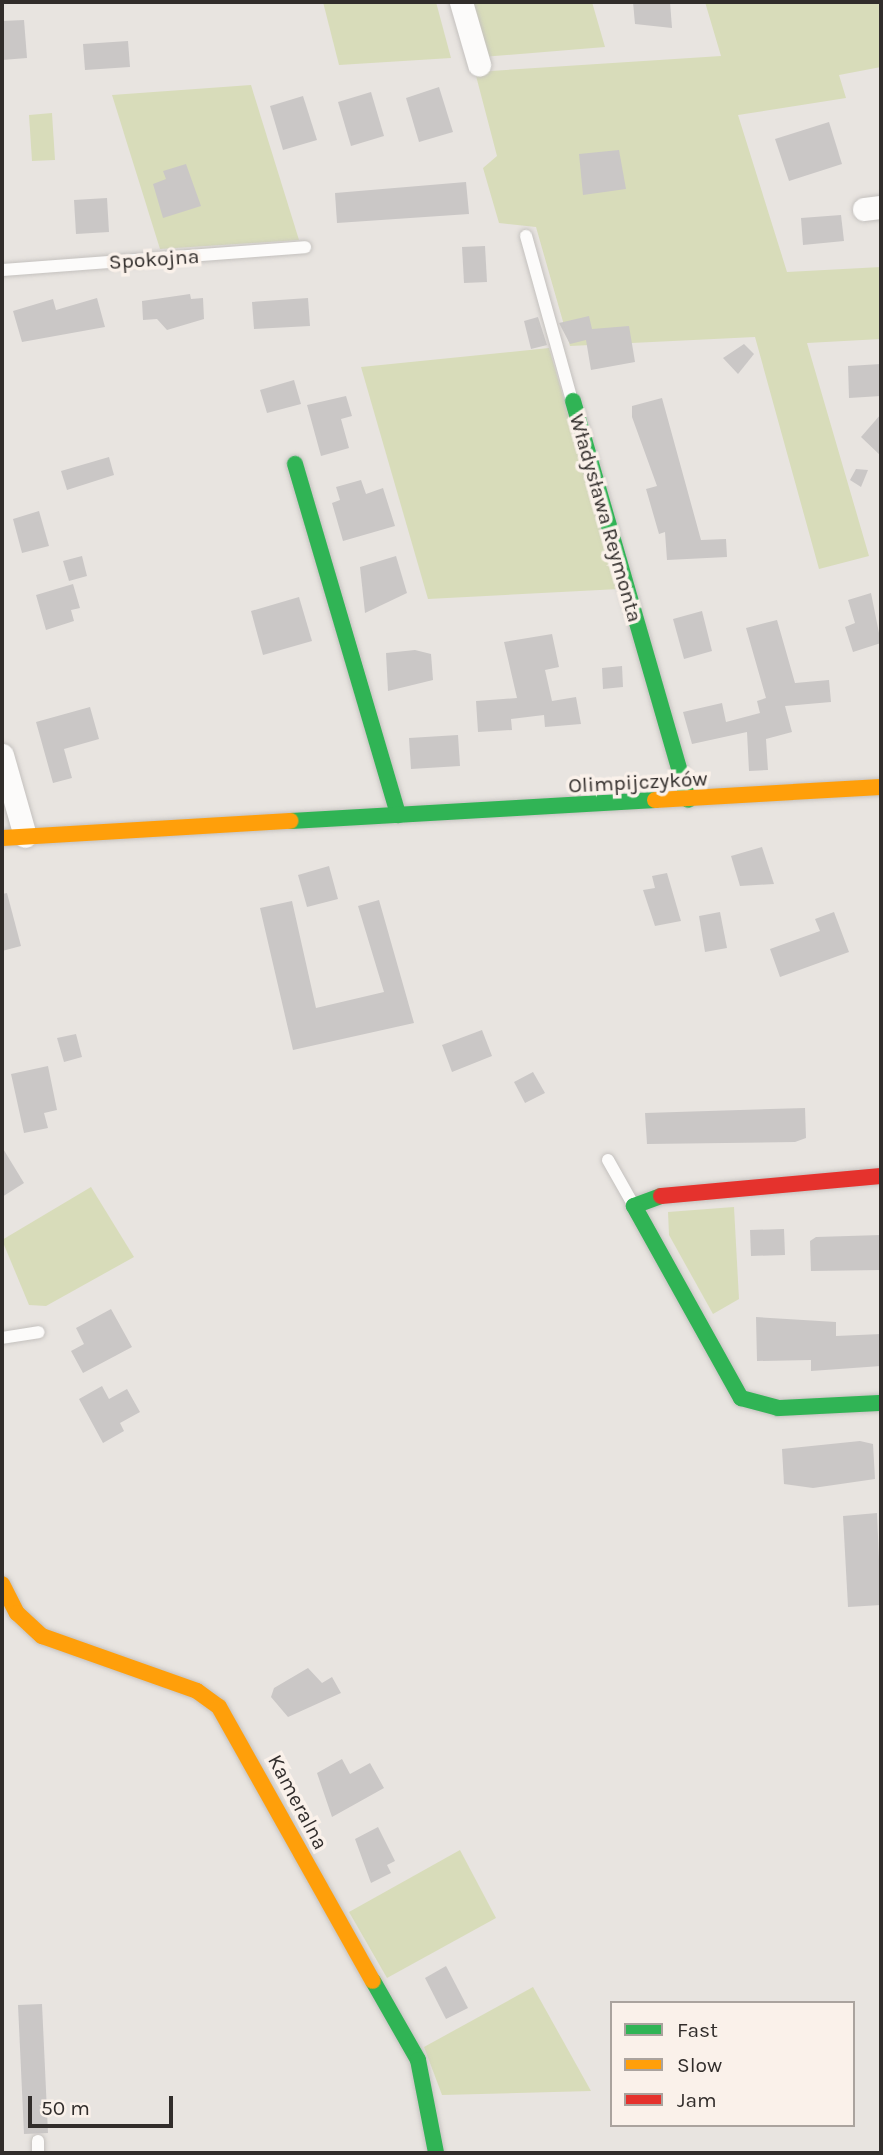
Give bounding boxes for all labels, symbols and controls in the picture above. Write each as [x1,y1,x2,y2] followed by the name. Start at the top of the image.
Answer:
[108,243,200,275] street label: Spokojna
[564,411,648,625] street label: Władysława Reymonta
[568,766,708,798] street label: Olimpijczyków
[262,1750,334,1854] street label: Kameralna
[610,2001,855,2127] legend
[677,2018,718,2042] text: Fast
[677,2053,722,2077] text: Slow
[32,2082,177,2126] scale bar
[677,2088,717,2112] text: Jam
[41,2096,90,2120] text: 50 m

